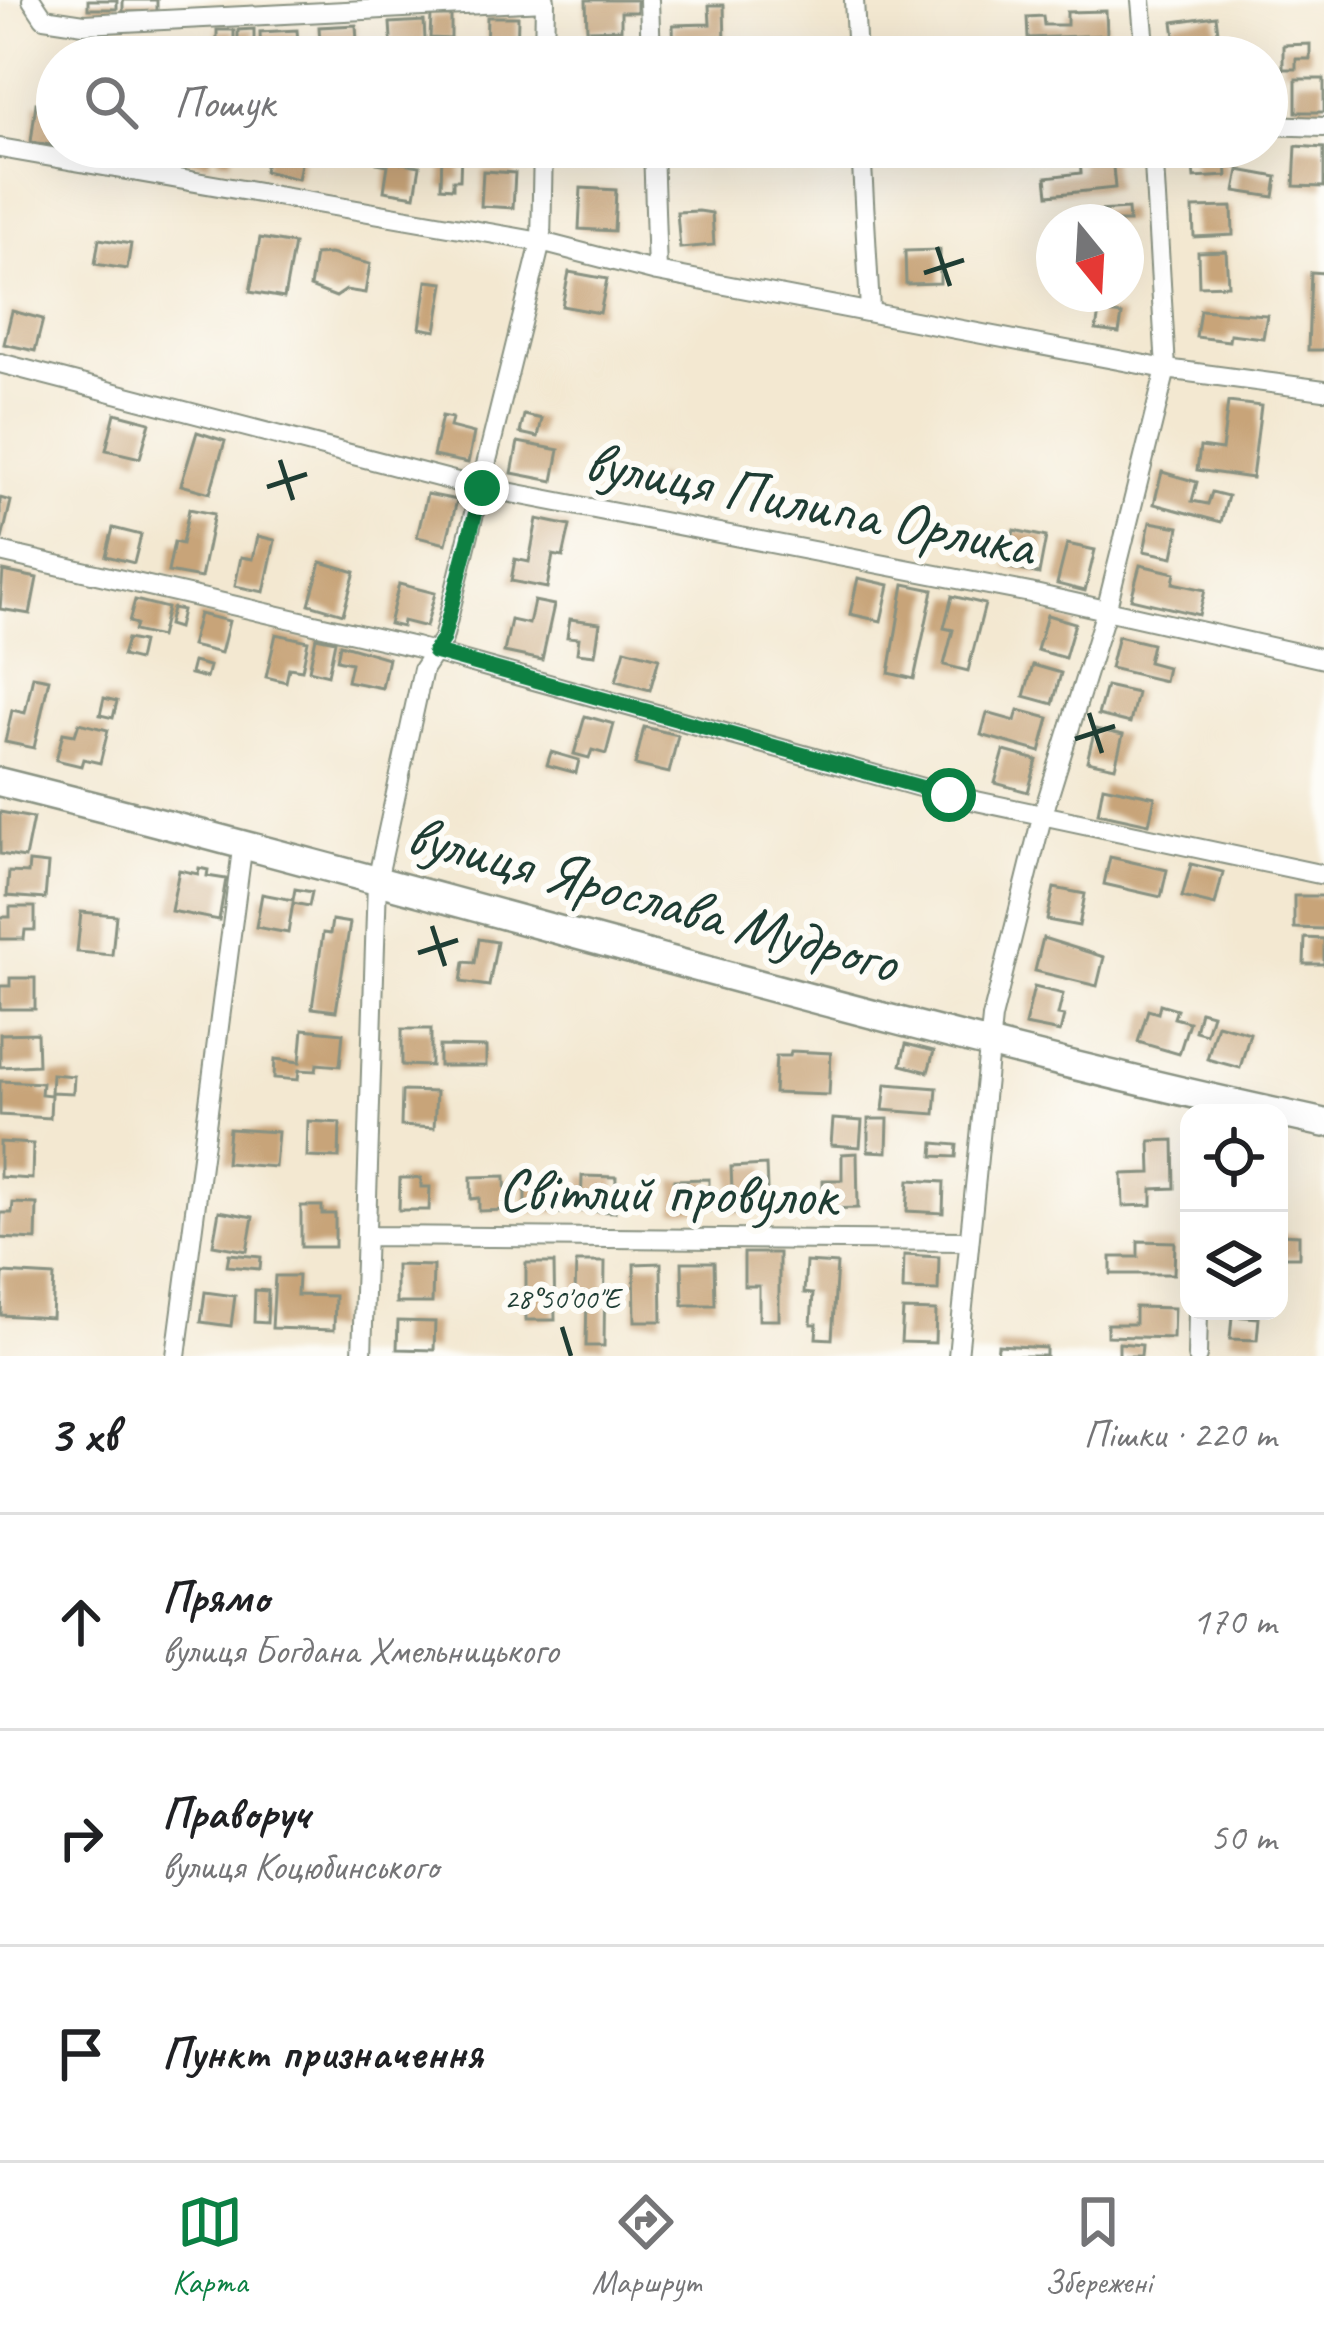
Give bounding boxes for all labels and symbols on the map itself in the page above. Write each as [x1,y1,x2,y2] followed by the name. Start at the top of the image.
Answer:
[1036,204,1144,312] north arrow
[579,422,1045,584] street label: вулиця Пилипа Орлика
[455,461,509,515] route end
[922,768,976,822] route start
[399,796,909,1001] street label: вулиця Ярослава Мудрого
[497,1151,841,1233] street label: Світлий провулок
[504,1279,624,1317] text: 28°50'00"E

